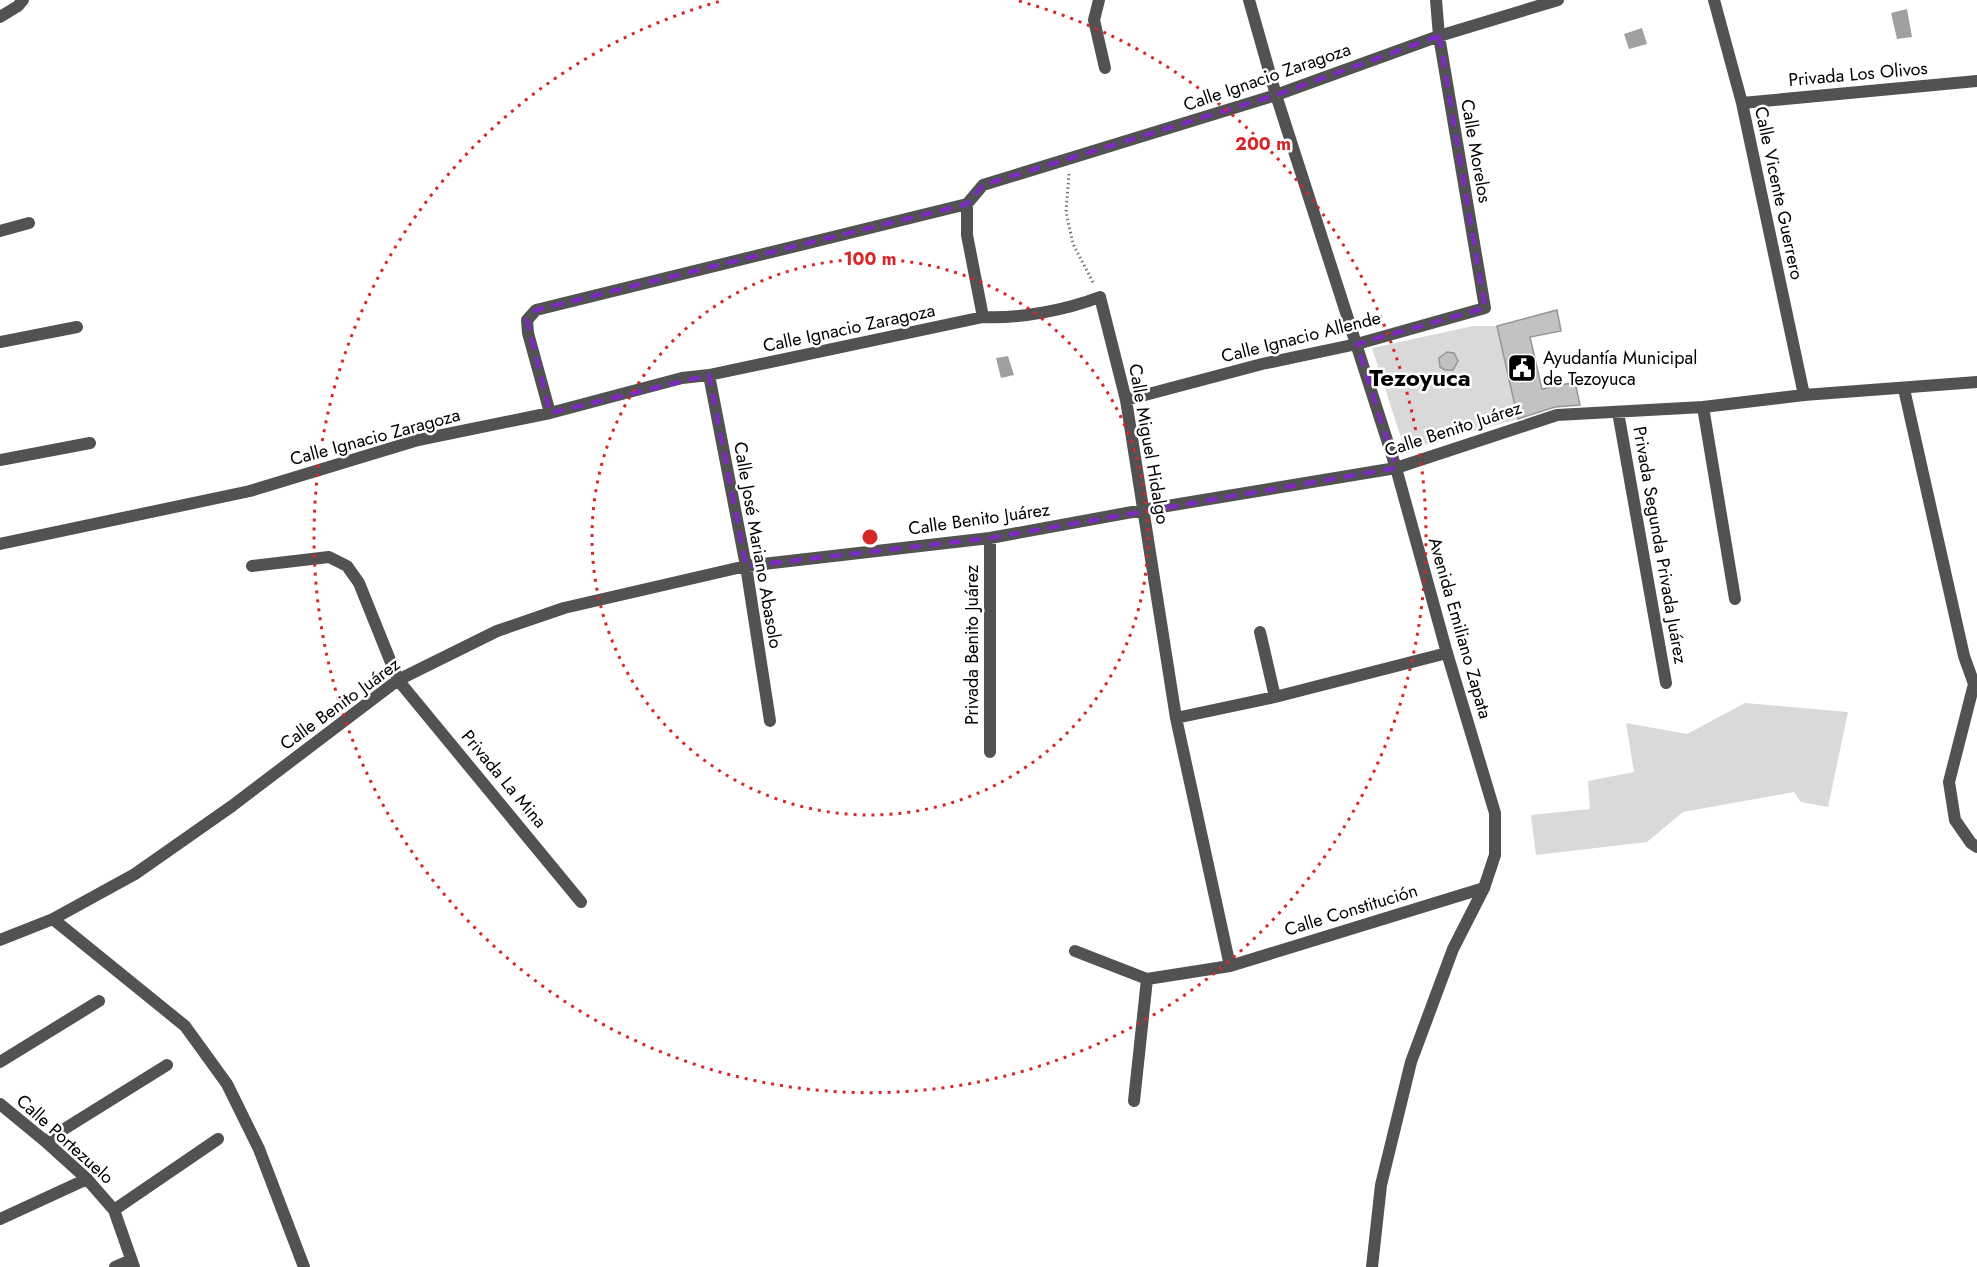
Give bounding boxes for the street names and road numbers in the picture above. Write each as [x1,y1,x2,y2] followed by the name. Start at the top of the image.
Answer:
[1180,36,1354,118] street label: Calle Ignacio Zaragoza
[1787,55,1929,93] street label: Privada Los Olivos
[1454,97,1498,205] street label: Calle Morelos
[1748,104,1810,282] street label: Calle Vicente Guerrero
[761,297,937,359] street label: Calle Ignacio Zaragoza
[1218,305,1384,369] street label: Calle Ignacio Allende
[1122,362,1176,526] street label: Calle Miguel Hidalgo
[1381,394,1526,463] street label: Calle Benito Juárez
[287,402,463,472] street label: Calle Ignacio Zaragoza
[1626,424,1694,667] street label: Privada Segunda Privada Juárez
[727,440,789,650] street label: Calle José Mariano Abasolo
[907,496,1052,542] street label: Calle Benito Juárez
[1422,534,1498,722] street label: Avenida Emiliano Zapata
[959,564,985,725] street label: Privada Benito Juárez
[275,651,406,756] street label: Calle Benito Juárez
[455,724,553,834] street label: Privada La Mina
[1281,877,1421,943] street label: Calle Constitución
[10,1088,120,1190] street label: Calle Portezuelo

